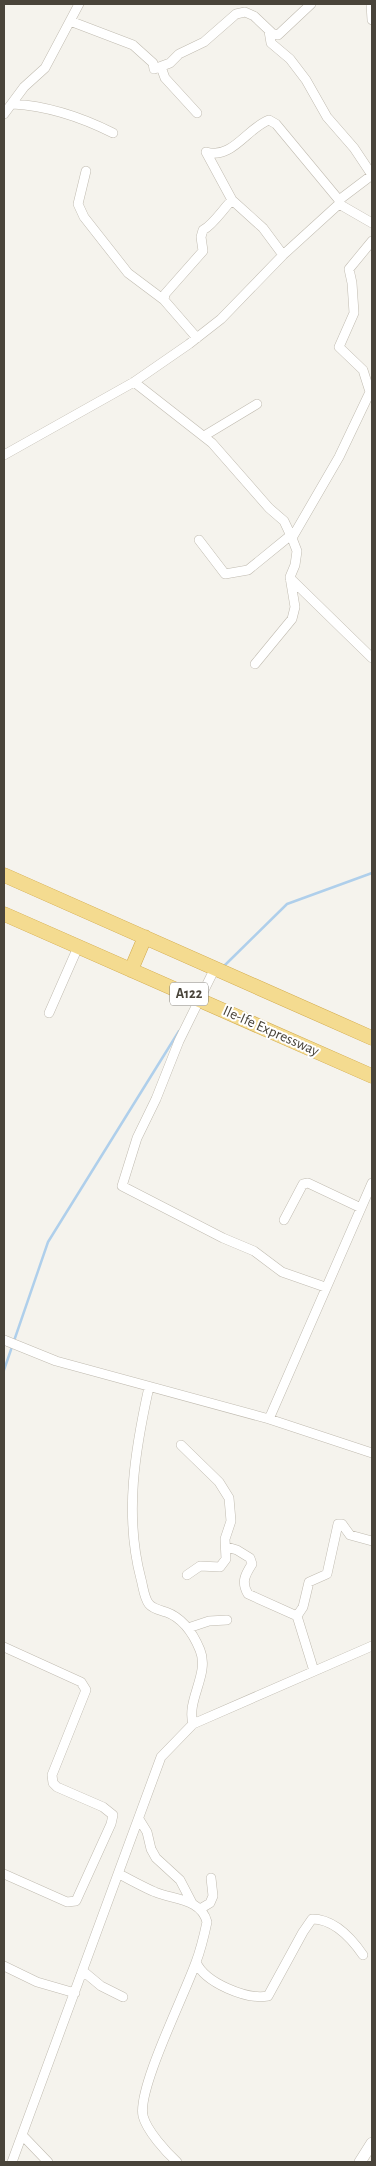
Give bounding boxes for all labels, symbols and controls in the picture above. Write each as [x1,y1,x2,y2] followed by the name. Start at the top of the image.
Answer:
[170,982,208,1006] road number: A122
[221,1003,322,1059] street label: Ile-Ife Expressway

